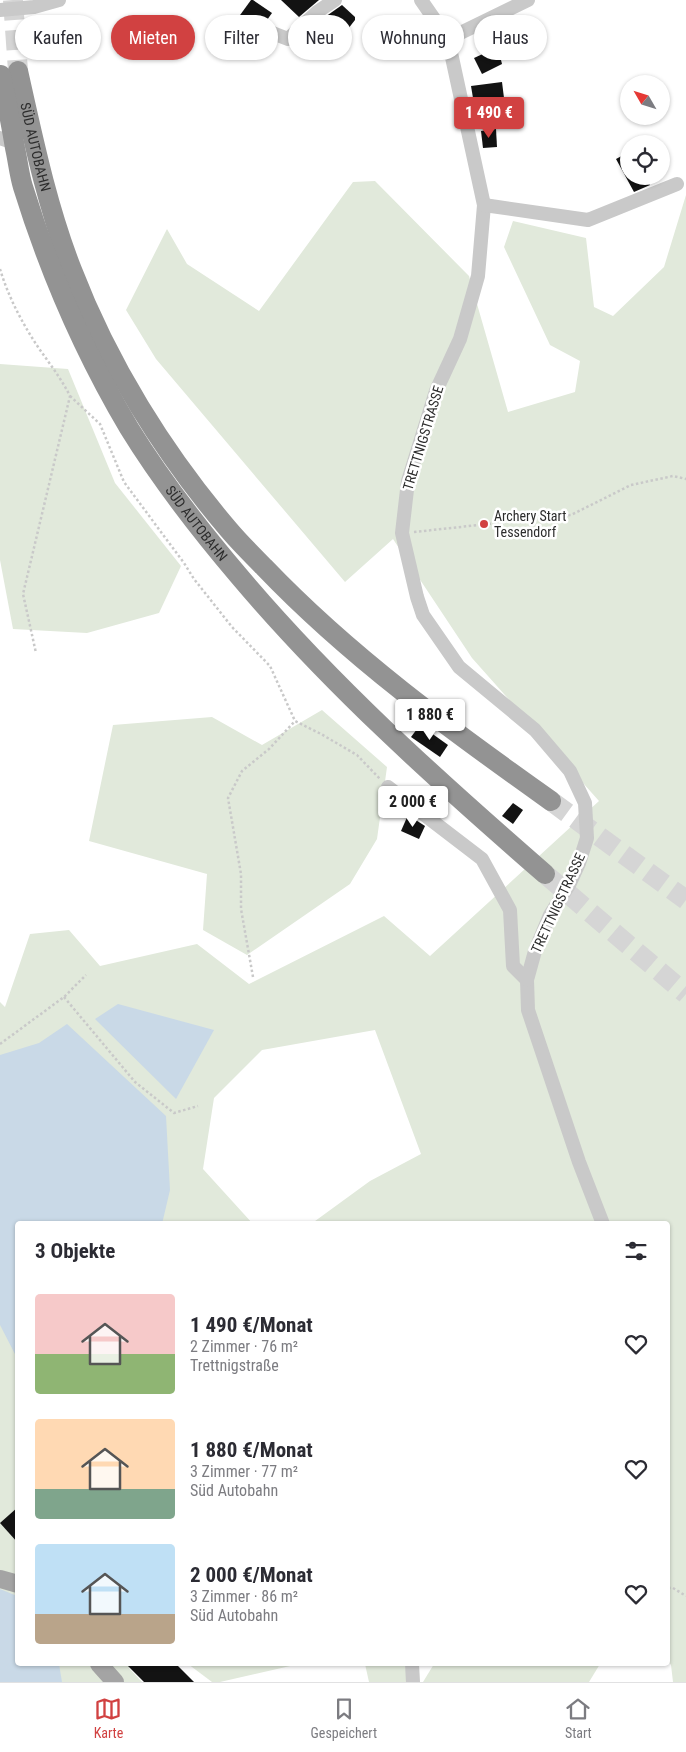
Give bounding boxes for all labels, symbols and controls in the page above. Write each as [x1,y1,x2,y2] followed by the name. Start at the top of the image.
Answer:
[15,15,101,60] chip: Kaufen
[111,15,195,60] chip: Mieten
[205,15,278,60] chip: Filter
[288,15,352,60] chip: Neu
[362,15,464,60] chip: Wohnung
[474,15,547,60] chip: Haus
[620,75,670,125] north arrow
[620,75,670,185] map controls
[443,96,535,139] pin: 1 490 €
[17,101,54,193] street label: SÜD AUTOBAHN
[465,103,513,122] text: 1 490 €
[620,135,670,185] button: locate
[399,384,447,492] street label: TRETTNIGSTRASSE
[162,483,231,564] street label: SÜD AUTOBAHN
[494,508,566,540] place label: Archery Start Tessendorf
[478,518,490,530] marker: Archery Start Tessendorf
[384,698,476,741] pin: 1 880 €
[406,705,454,724] text: 1 880 €
[367,786,459,828] pin: 2 000 €
[389,792,437,811] text: 2 000 €
[528,850,588,956] street label: TRETTNIGSTRASSE
[622,1237,650,1265] icon: filters
[35,1239,115,1263] text: 3 Objekte
[190,1313,313,1337] text: 1 490 €/Monat
[75,1314,135,1374] icon: home
[622,1330,650,1358] icon: heart
[190,1337,298,1356] text: 2 Zimmer · 76 m²
[190,1356,279,1375] text: Trettnigstraße
[190,1438,313,1462] text: 1 880 €/Monat
[75,1439,135,1499] icon: home
[622,1455,650,1483] icon: heart
[190,1462,298,1481] text: 3 Zimmer · 77 m²
[190,1481,278,1500] text: Süd Autobahn
[190,1563,313,1587] text: 2 000 €/Monat
[75,1564,135,1624] icon: home
[622,1580,650,1608] icon: heart
[190,1587,298,1606] text: 3 Zimmer · 86 m²
[190,1606,278,1625] text: Süd Autobahn
[94,1695,123,1741] tab: Karte
[311,1695,377,1741] tab: Gespeichert
[564,1695,592,1741] tab: Start

